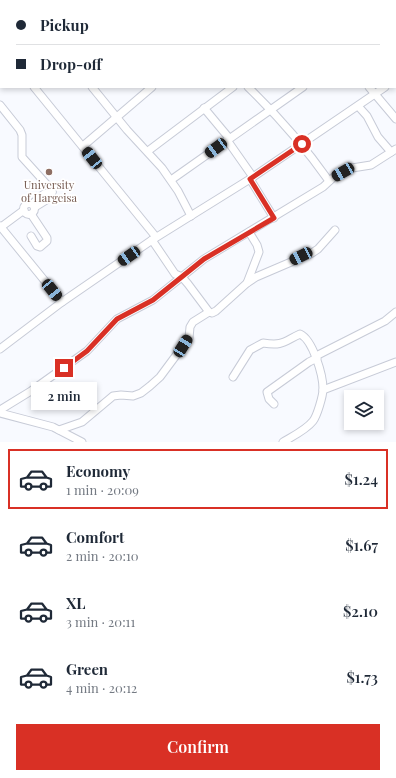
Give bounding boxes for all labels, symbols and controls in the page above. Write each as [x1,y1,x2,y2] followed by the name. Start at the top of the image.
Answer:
[40,15,89,35] text: Pickup
[40,54,102,74] text: Drop-off
[293,135,311,153] route start
[203,136,229,160] car
[80,145,104,171] car
[330,161,356,183] car
[44,167,54,177] marker: University of Hargeisa
[21,177,77,205] place label: University of Hargeisa
[116,244,142,268] car
[288,245,314,267] car
[40,277,64,303] car
[172,333,194,359] car
[55,359,73,377] route end
[31,382,97,410] callout: 2 min
[47,387,81,404] text: 2 min
[344,390,384,430] map controls
[344,390,384,430] button: layers
[18,461,54,497] icon: car
[66,461,130,481] text: Economy
[345,469,378,489] text: $1.24
[66,481,139,498] text: 1 min · 20:09
[18,527,54,563] icon: car
[66,527,124,547] text: Comfort
[345,535,378,555] text: $1.67
[66,547,139,564] text: 2 min · 20:10
[18,593,54,629] icon: car
[66,593,86,613] text: XL
[343,601,378,621] text: $2.10
[66,613,135,630] text: 3 min · 20:11
[18,659,54,695] icon: car
[66,659,108,679] text: Green
[346,667,378,687] text: $1.73
[66,679,137,696] text: 4 min · 20:12
[16,724,380,770] button: Confirm

